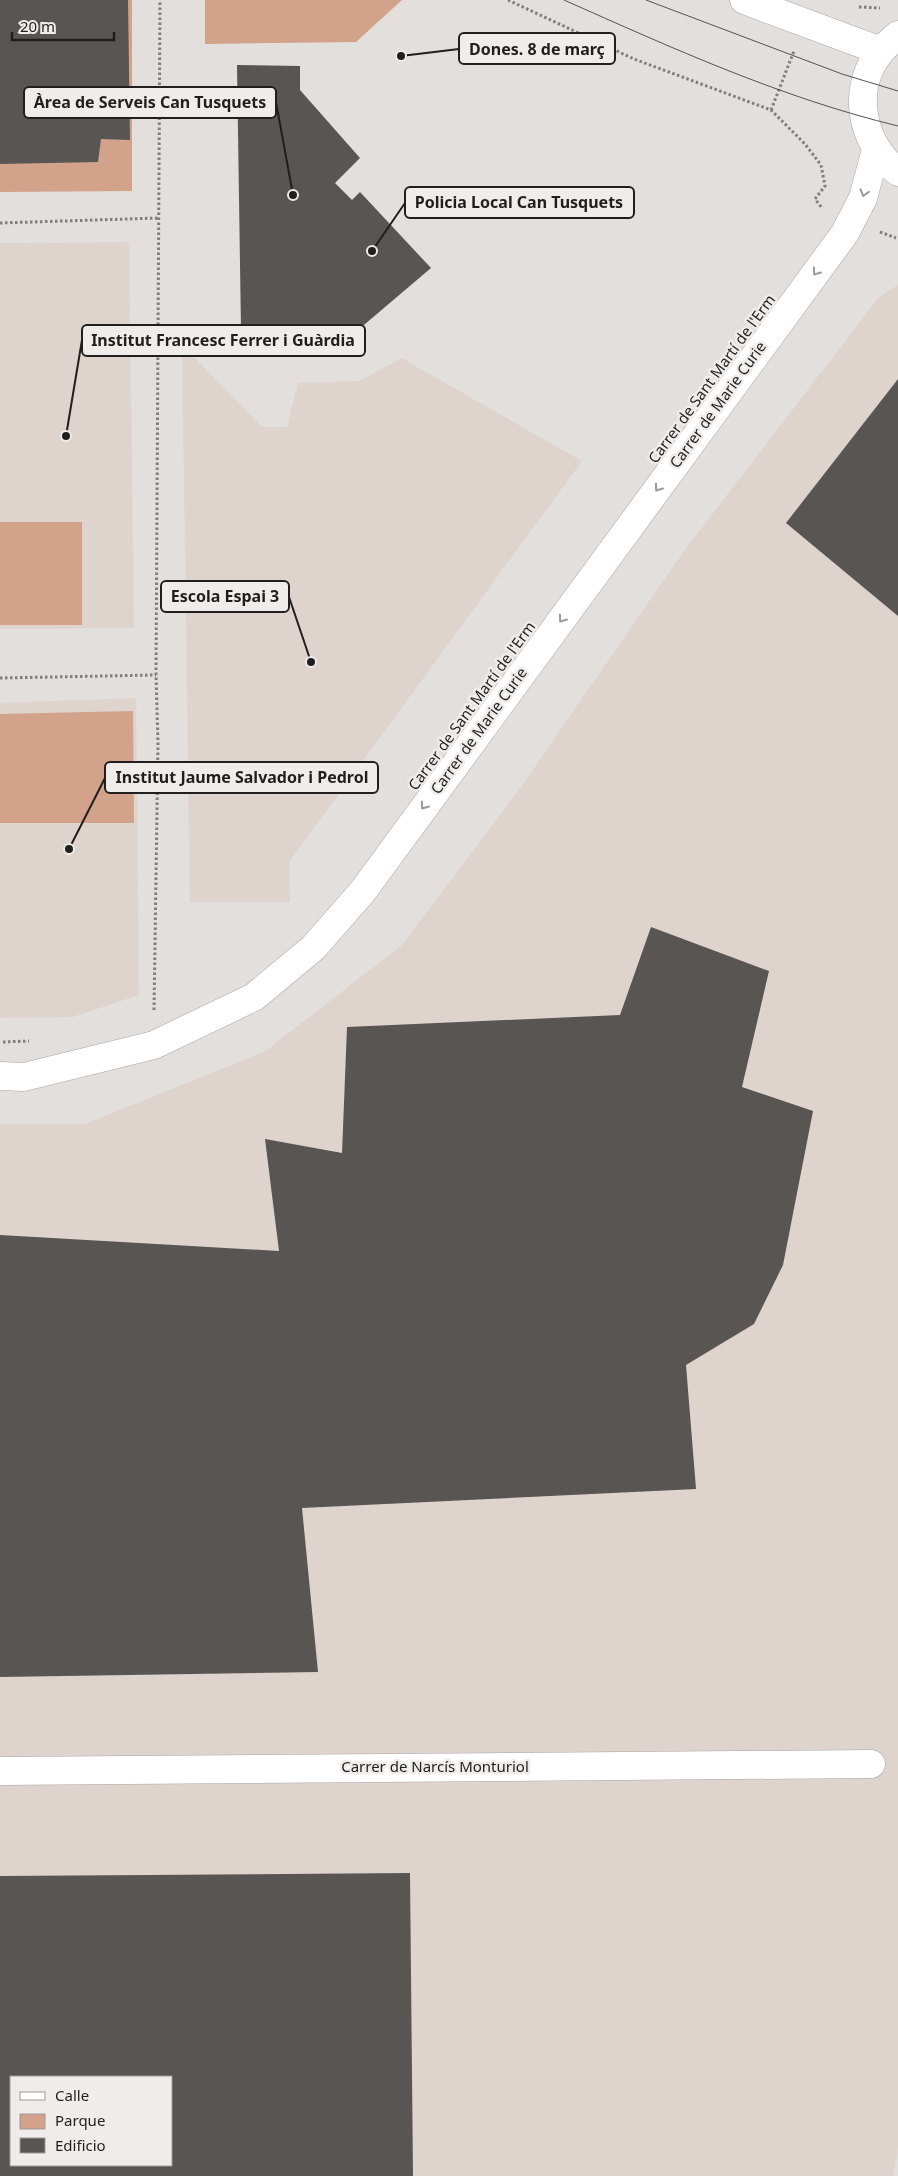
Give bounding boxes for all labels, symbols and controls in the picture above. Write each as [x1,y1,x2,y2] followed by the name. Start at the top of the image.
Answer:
[12,10,115,42] scale bar
[20,16,55,36] text: 20 m
[459,33,615,64] callout: Dones. 8 de març
[469,38,605,60] text: Dones. 8 de març
[24,87,276,118] callout: Àrea de Serveis Can Tusquets
[34,91,266,113] text: Àrea de Serveis Can Tusquets
[405,187,634,218] callout: Policia Local Can Tusquets
[859,188,869,196] one-way arrow
[415,191,623,213] text: Policia Local Can Tusquets
[813,266,822,276] one-way arrow
[643,290,779,467] street label: Carrer de Sant Martí de l'Erm
[82,325,365,356] callout: Institut Francesc Ferrer i Guàrdia
[91,329,355,351] text: Institut Francesc Ferrer i Guàrdia
[664,337,770,472] street label: Carrer de Marie Curie
[655,482,663,491] one-way arrow
[161,581,289,612] callout: Escola Espai 3
[171,585,279,607] text: Escola Espai 3
[559,613,568,623] one-way arrow
[403,617,539,794] street label: Carrer de Sant Martí de l'Erm
[425,663,531,798] street label: Carrer de Marie Curie
[105,762,378,793] callout: Institut Jaume Salvador i Pedrol
[116,766,368,788] text: Institut Jaume Salvador i Pedrol
[422,800,430,809] one-way arrow
[341,1756,529,1776] street label: Carrer de Narcís Monturiol
[10,2076,172,2166] legend
[55,2085,89,2105] text: Calle
[55,2110,105,2130] text: Parque
[55,2135,106,2155] text: Edificio

